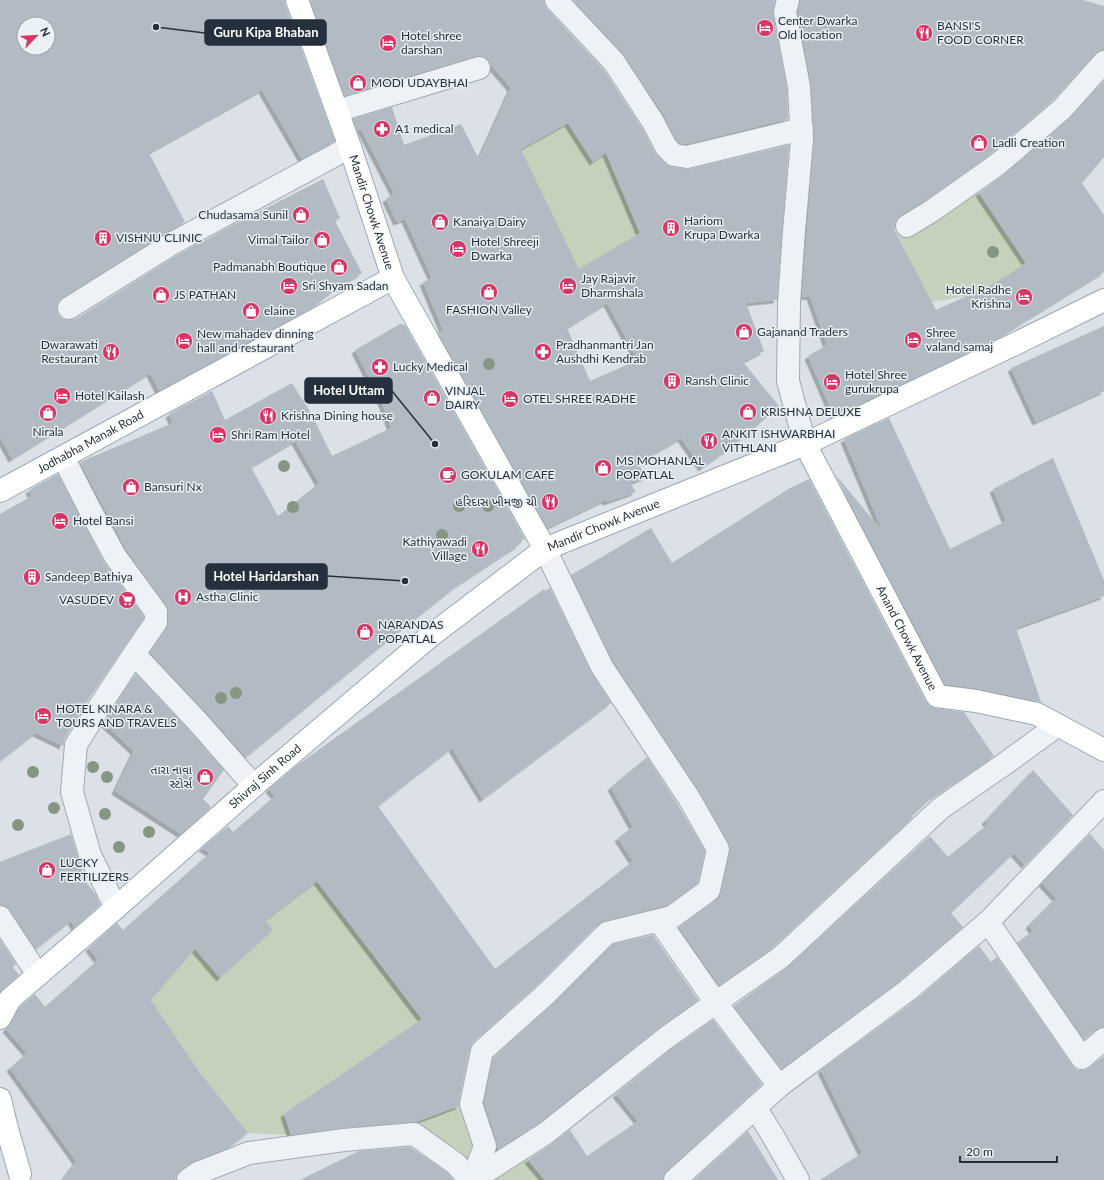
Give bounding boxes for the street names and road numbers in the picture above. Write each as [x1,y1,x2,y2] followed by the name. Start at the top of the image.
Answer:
[346,153,398,271] street label: Mandir Chowk Avenue
[34,407,146,476] street label: Jodhabha Manak Road
[545,495,662,554] street label: Mandir Chowk Avenue
[873,583,941,693] street label: Anand Chowk Avenue
[225,741,304,812] street label: Shivraj Sinh Road

